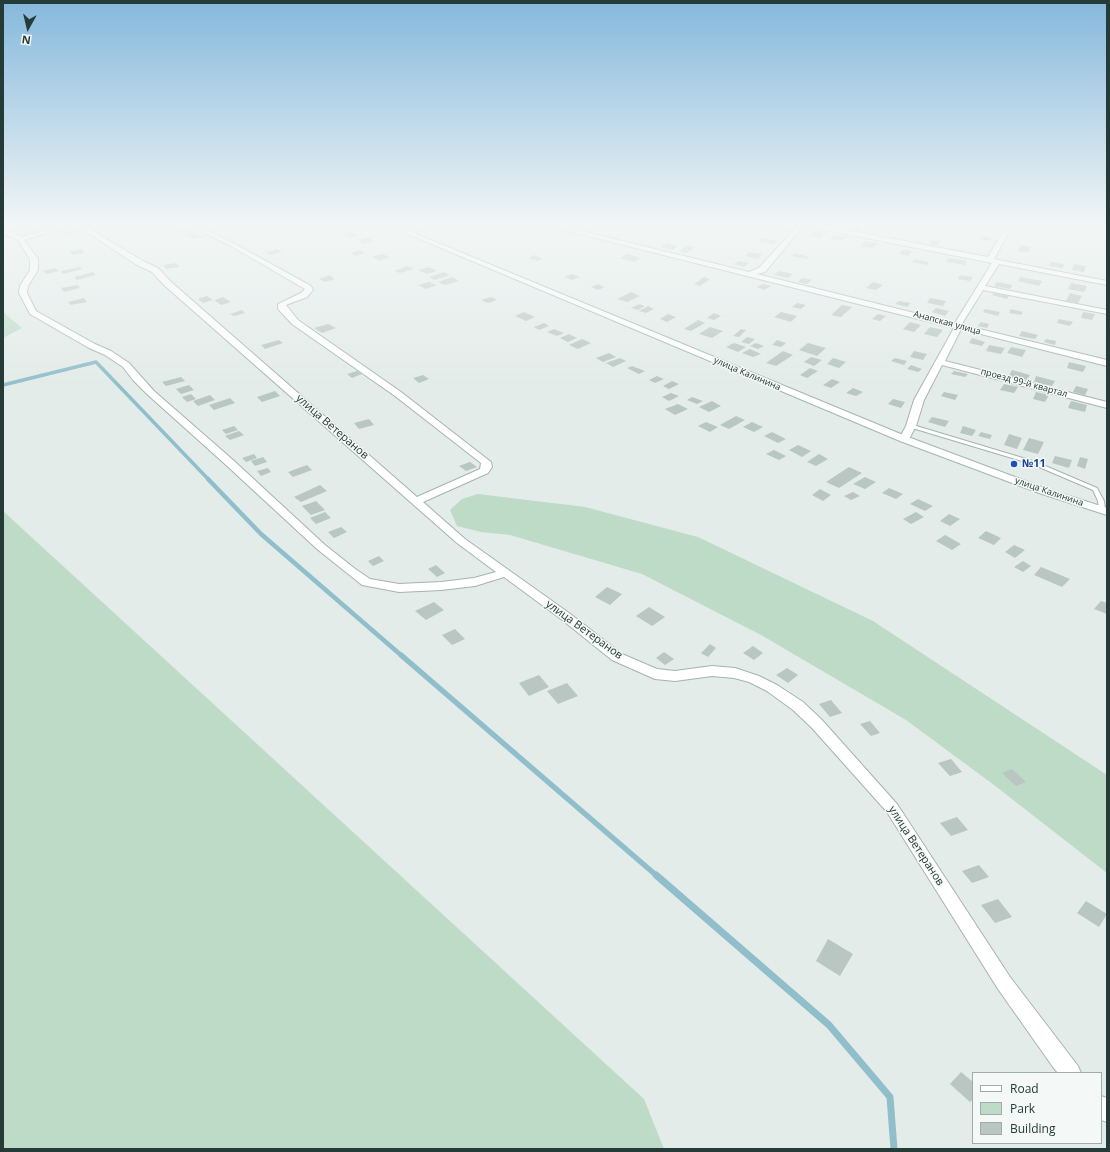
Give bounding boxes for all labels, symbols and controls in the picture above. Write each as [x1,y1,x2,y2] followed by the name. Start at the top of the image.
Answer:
[8,8,48,48] north arrow
[21,32,32,48] text: N
[912,309,982,337] street label: Анапская улица
[712,355,782,393] street label: улица Калинина
[979,366,1069,400] street label: проезд 99-й квартал
[293,392,371,462] street label: улица Ветеранов
[1022,457,1046,471] place label: №11
[1009,459,1019,469] marker: №11
[1013,475,1085,509] street label: улица Калинина
[543,598,625,662] street label: улица Ветеранов
[885,804,947,888] street label: улица Ветеранов
[972,1072,1102,1144] legend
[1010,1080,1039,1097] text: Road
[1010,1100,1035,1117] text: Park
[1010,1120,1055,1137] text: Building

